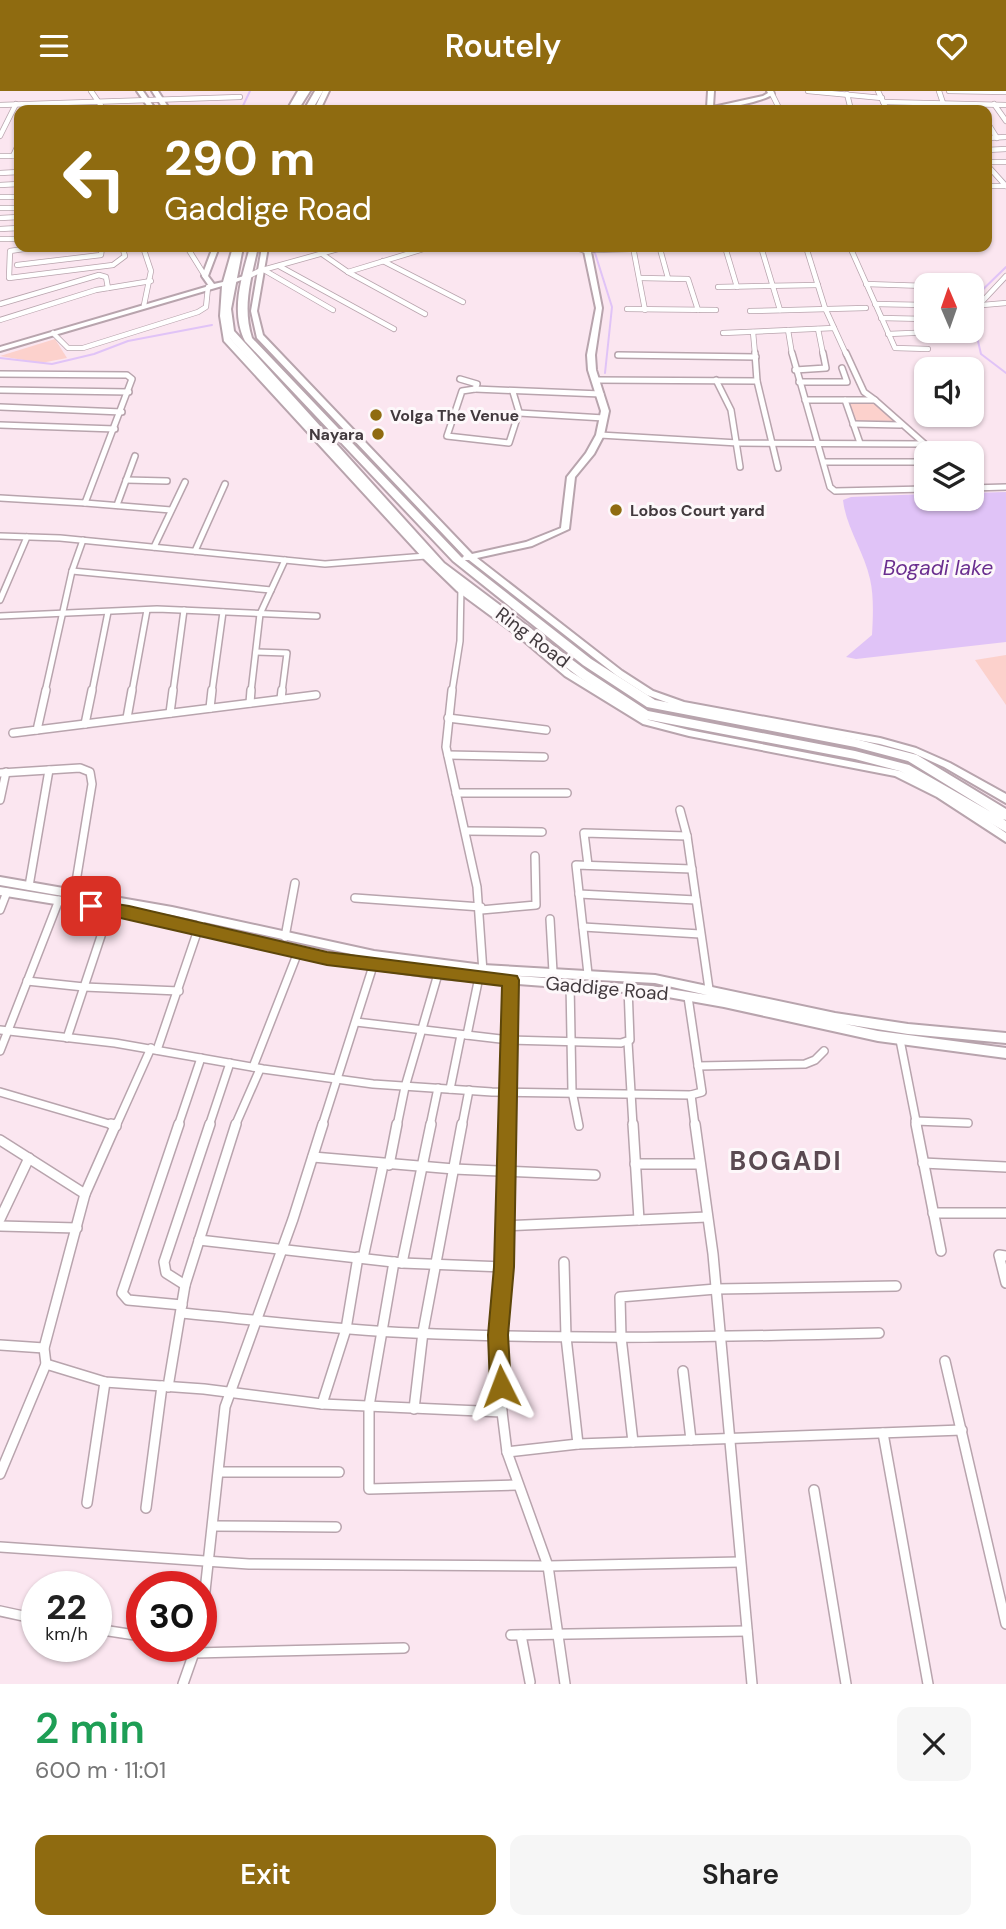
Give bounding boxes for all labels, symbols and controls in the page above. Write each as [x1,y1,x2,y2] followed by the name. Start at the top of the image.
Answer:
[445,25,561,67] text: Routely
[35,27,73,65] icon: menu
[933,27,971,65] icon: heart
[164,126,315,190] text: 290 m
[49,133,140,224] icon: left
[164,188,372,230] text: Gaddige Road
[914,273,984,343] north arrow
[914,273,984,511] map controls
[914,357,984,427] button: sound
[390,405,519,426] place label: Volga The Venue
[368,407,384,423] marker: Volga The Venue
[309,424,364,445] place label: Nayara
[370,426,386,442] marker: Nayara
[914,441,984,511] button: layers
[630,500,765,521] place label: Lobos Court yard
[608,502,624,518] marker: Lobos Court yard
[883,554,993,582] water label: Bogadi lake
[491,601,575,673] street label: Ring Road
[61,876,121,936] pin
[72,887,110,925] icon: arrive
[544,971,670,1006] street label: Gaddige Road
[729,1144,843,1178] district label: BOGADI
[464,1349,538,1423] position arrow
[126,1571,217,1662] speed limit sign: 30
[46,1584,87,1630] text: 22
[45,1622,88,1646] text: km/h
[35,1701,145,1756] text: 2 min
[897,1707,971,1781] button: close
[35,1755,166,1785] text: 600 m · 11:01
[35,1835,496,1915] button: Exit
[510,1835,971,1915] button: Share

